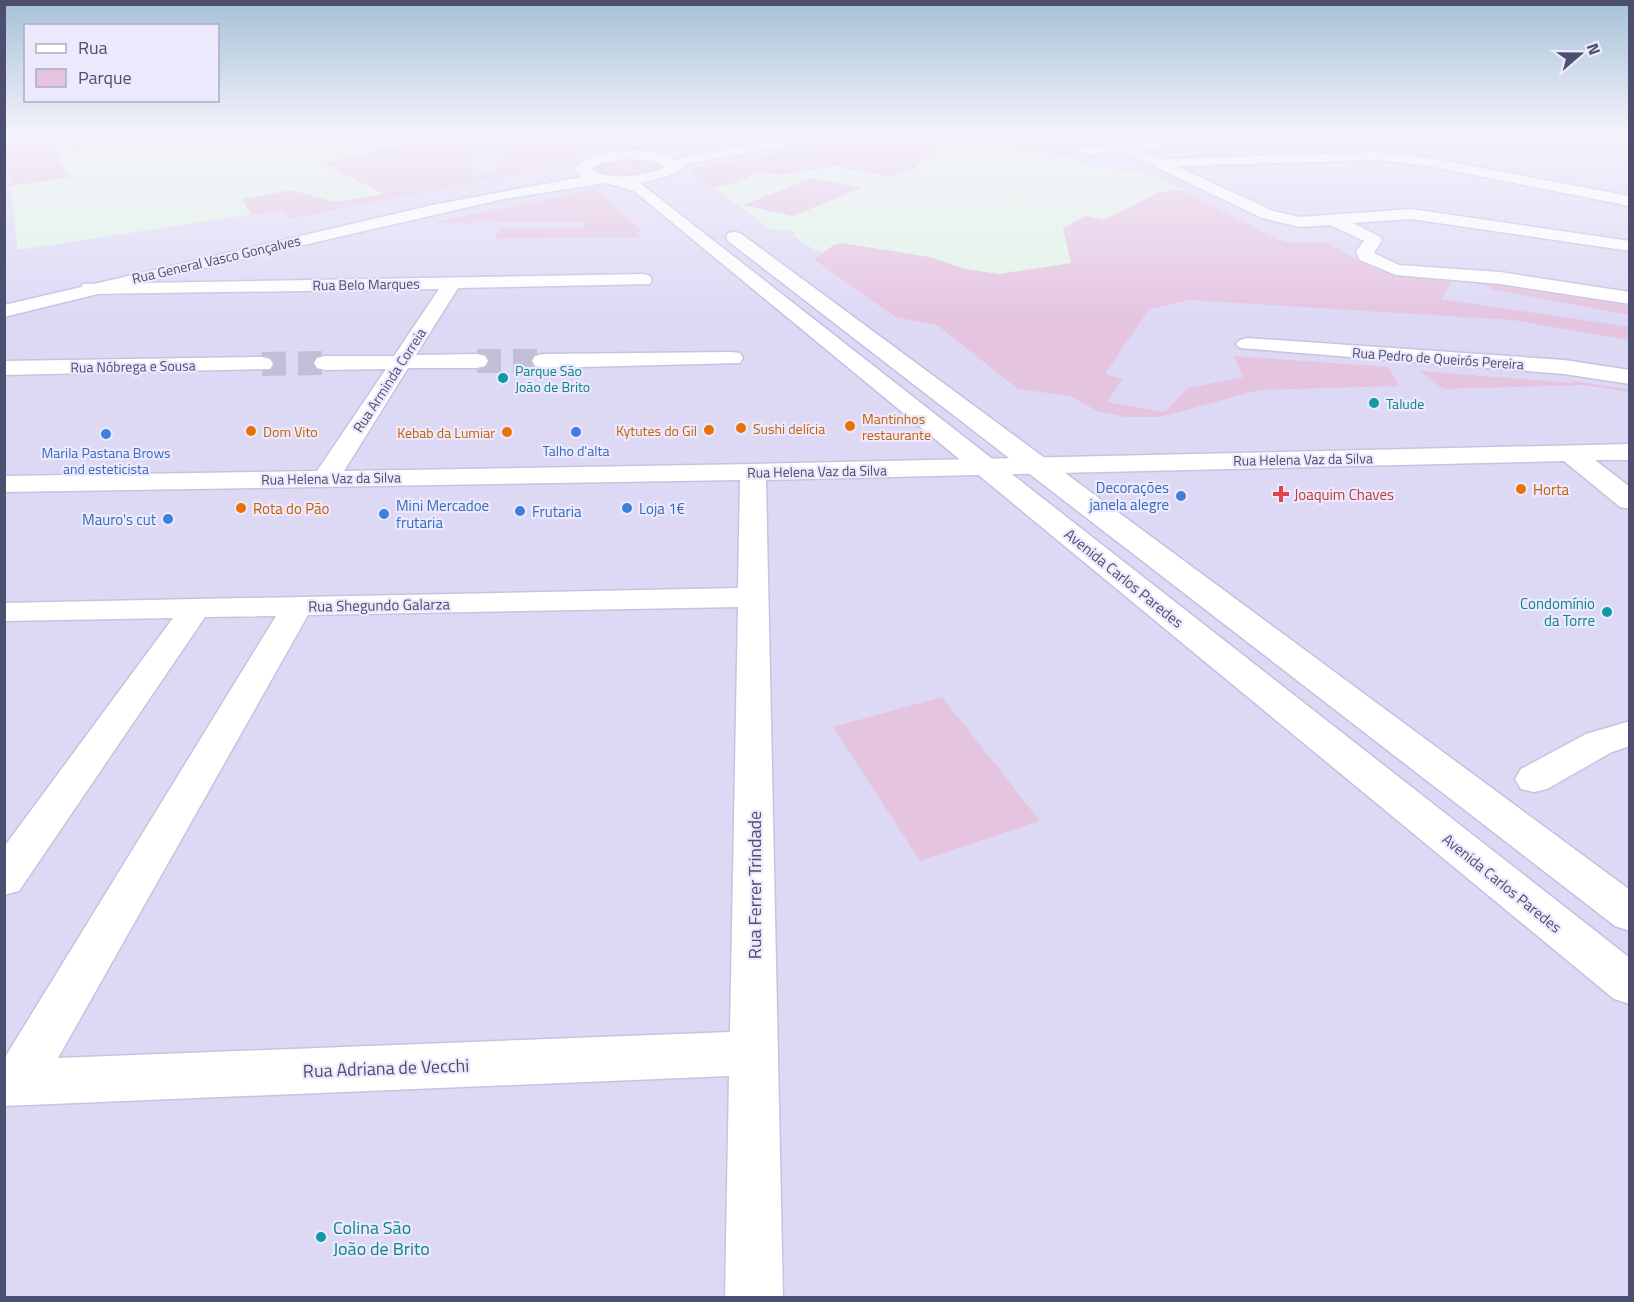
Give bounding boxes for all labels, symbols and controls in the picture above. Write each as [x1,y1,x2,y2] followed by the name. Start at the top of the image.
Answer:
[24,24,219,102] legend
[1550,24,1610,84] north arrow
[78,34,108,61] text: Rua
[1581,40,1607,58] text: N
[78,64,132,91] text: Parque
[130,229,302,289] street label: Rua General Vasco Gonçalves
[312,273,420,295] street label: Rua Belo Marques
[347,324,431,436] street label: Rua Arminda Correia
[1351,342,1525,374] street label: Rua Pedro de Queirós Pereira
[70,354,196,378] street label: Rua Nóbrega e Sousa
[515,360,590,397] place label: Parque São João de Brito
[496,371,510,385] marker: Parque São João de Brito
[1386,393,1424,414] place label: Talude
[1367,396,1381,410] marker: Talude
[862,408,931,445] place label: Mantinhos restaurante
[753,418,825,439] place label: Sushi delícia
[843,419,857,433] marker: Mantinhos restaurante
[616,420,697,441] place label: Kytutes do Gil
[263,421,318,442] place label: Dom Vito
[734,421,748,435] marker: Sushi delícia
[397,422,495,443] place label: Kebab da Lumiar
[702,423,716,437] marker: Kytutes do Gil
[244,424,258,438] marker: Dom Vito
[500,425,514,439] marker: Kebab da Lumiar
[569,425,583,439] marker: Talho d'alta
[99,427,113,441] marker: Marila Pastana Brows and esteticista
[543,440,609,461] place label: Talho d'alta
[41,442,171,479] place label: Marila Pastana Brows and esteticista
[1233,447,1373,471] street label: Rua Helena Vaz da Silva
[747,459,887,483] street label: Rua Helena Vaz da Silva
[261,466,401,490] street label: Rua Helena Vaz da Silva
[1088,476,1169,516] place label: Decorações janela alegre
[1533,478,1569,501] place label: Horta
[1514,482,1528,496] marker: Horta
[1294,483,1394,506] place label: Joaquim Chaves
[1272,485,1290,503] marker: Joaquim Chaves
[1174,489,1188,503] marker: Decorações janela alegre
[396,494,489,534] place label: Mini Mercadoe frutaria
[253,497,330,520] place label: Rota do Pão
[639,497,685,520] place label: Loja 1€
[532,500,582,523] place label: Frutaria
[234,501,248,515] marker: Rota do Pão
[620,501,634,515] marker: Loja 1€
[513,504,527,518] marker: Frutaria
[377,507,391,521] marker: Mini Mercadoe frutaria
[82,508,157,531] place label: Mauro's cut
[161,512,175,526] marker: Mauro's cut
[1059,523,1189,633] street label: Avenida Carlos Paredes
[308,592,451,618] street label: Rua Shegundo Galarza
[1520,592,1595,632] place label: Condomínio da Torre
[1600,605,1614,619] marker: Condomínio da Torre
[741,811,768,959] street label: Rua Ferrer Trindade
[1437,828,1567,938] street label: Avenida Carlos Paredes
[302,1052,470,1084] street label: Rua Adriana de Vecchi
[333,1214,430,1262] place label: Colina São João de Brito
[314,1230,328,1244] marker: Colina São João de Brito

